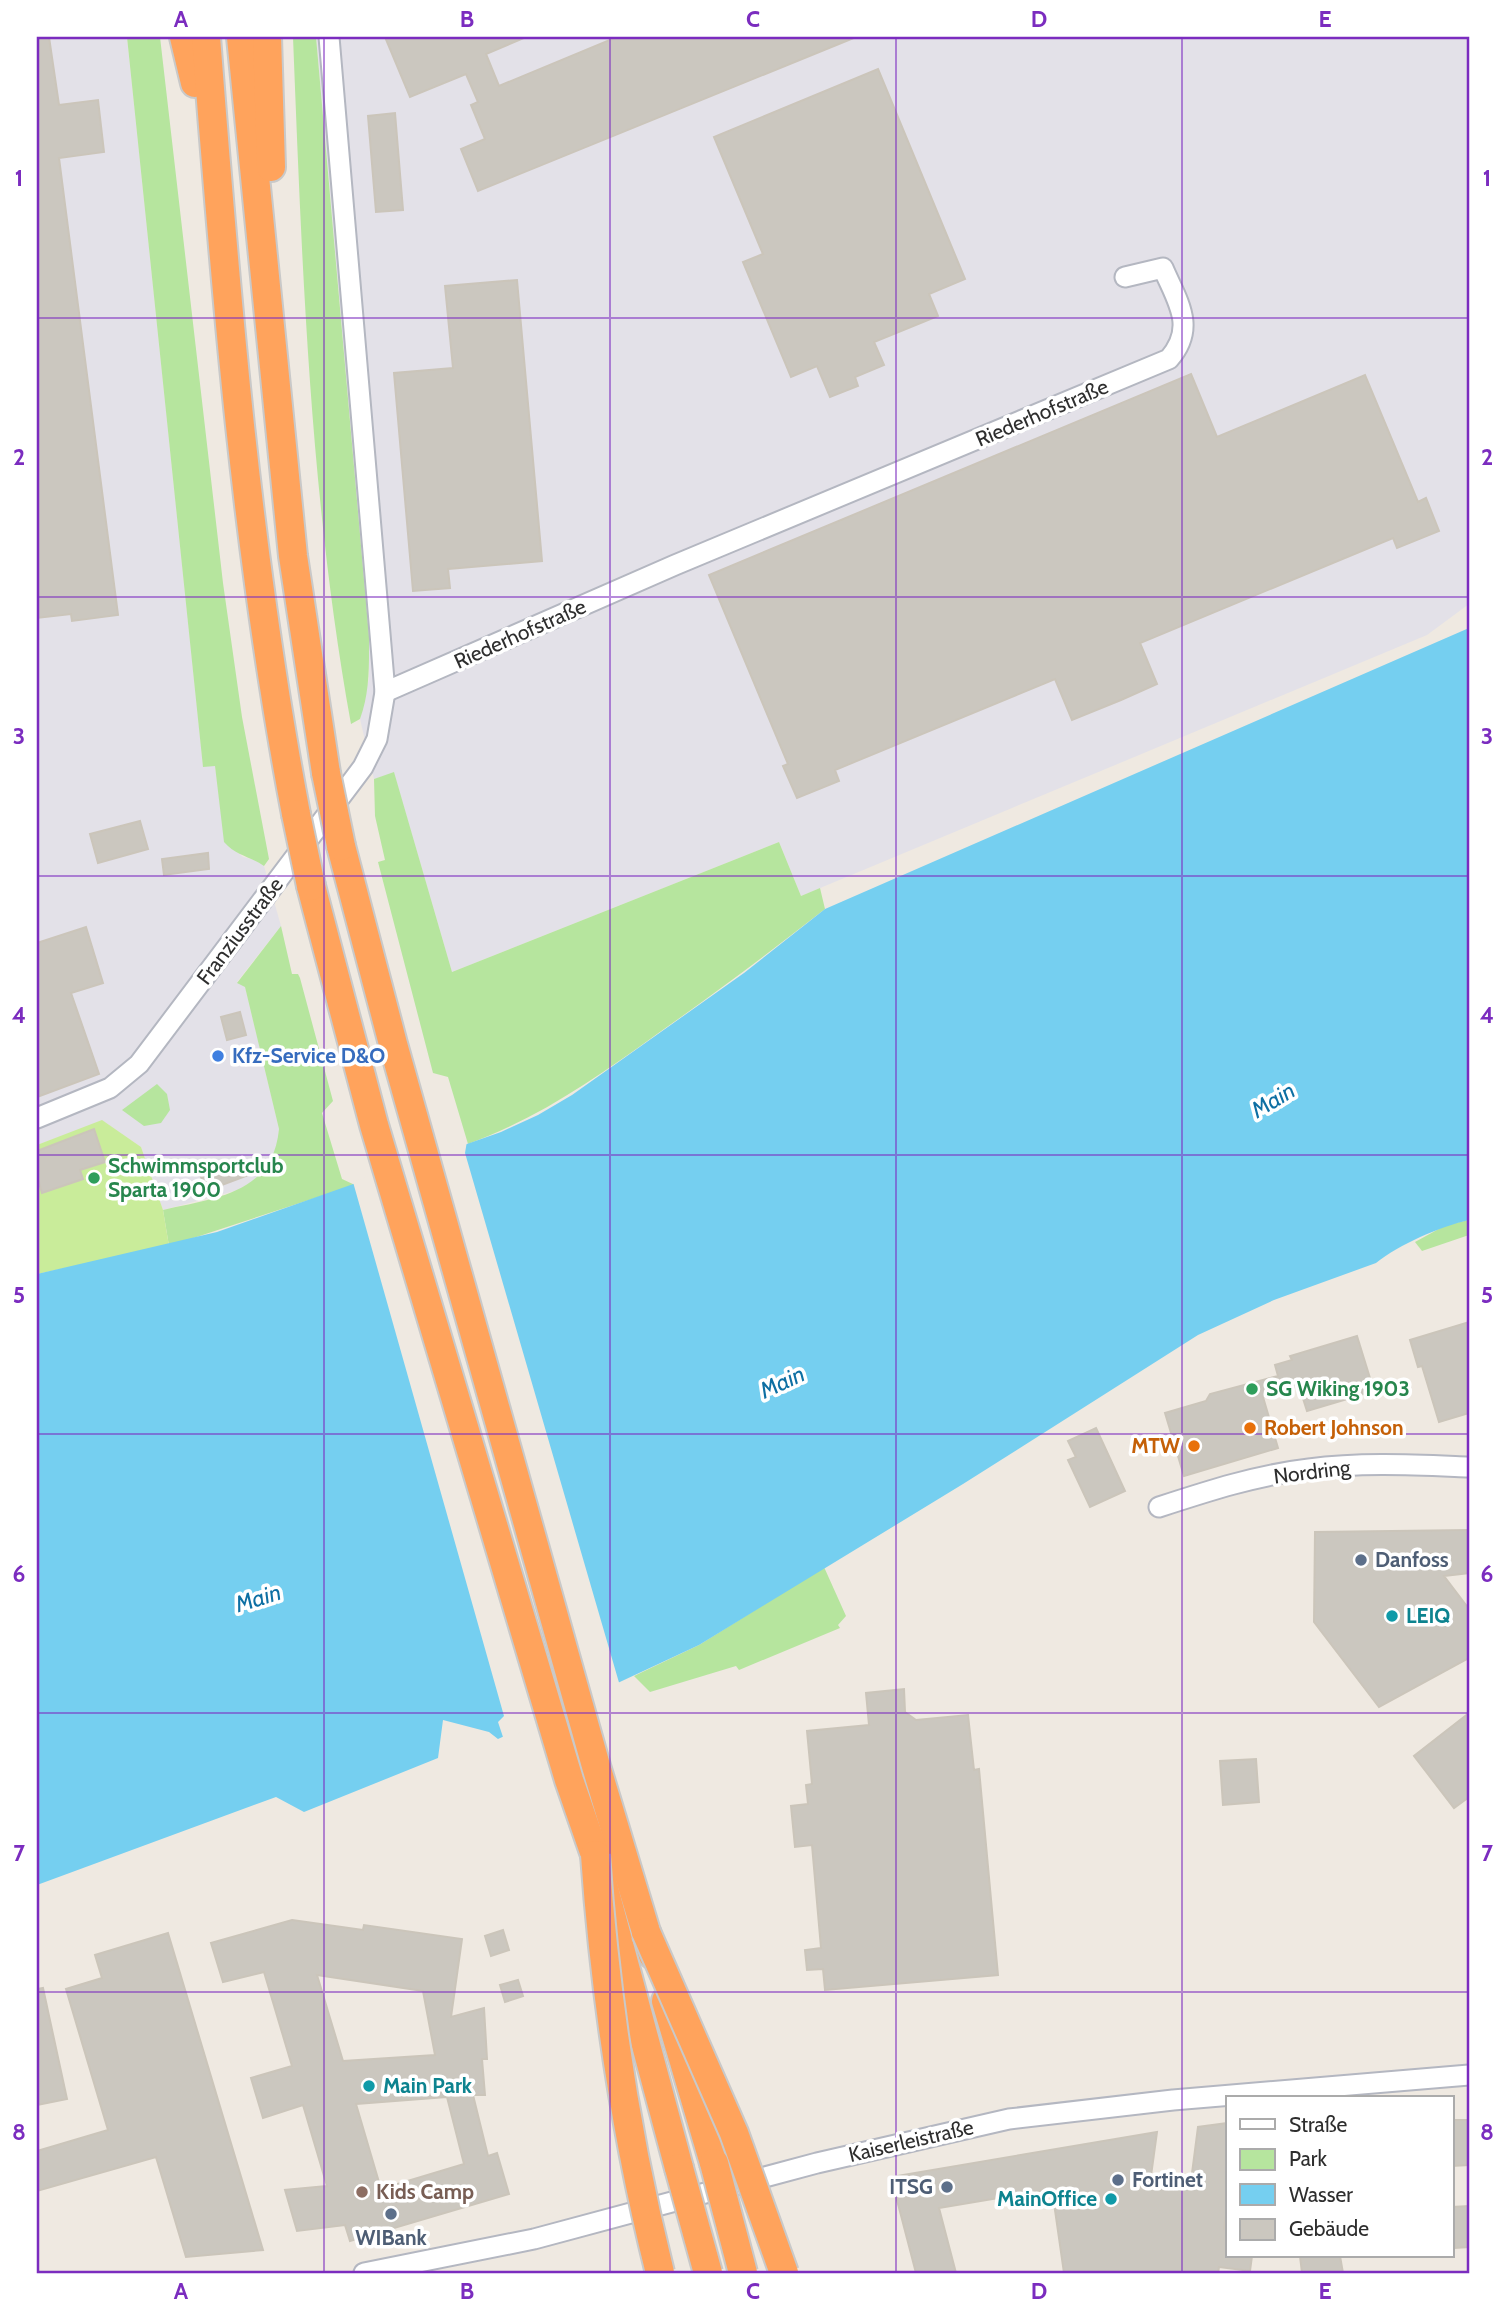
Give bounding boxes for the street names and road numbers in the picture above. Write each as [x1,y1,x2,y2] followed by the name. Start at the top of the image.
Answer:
[972,373,1112,452] street label: Riederhofstraße
[450,593,590,674] street label: Riederhofstraße
[191,872,288,989] street label: Franziusstraße
[1272,1454,1352,1489] street label: Nordring
[846,2114,976,2167] street label: Kaiserleistraße

